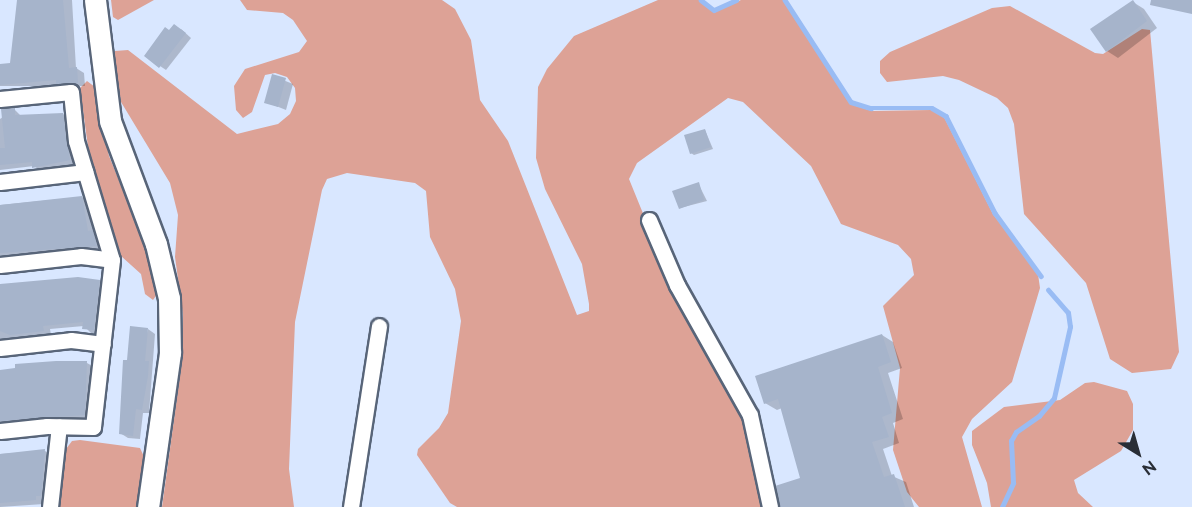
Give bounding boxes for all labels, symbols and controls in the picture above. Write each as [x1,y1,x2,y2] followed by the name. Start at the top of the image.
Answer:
[1108,423,1168,483] north arrow
[1139,457,1160,479] text: N

